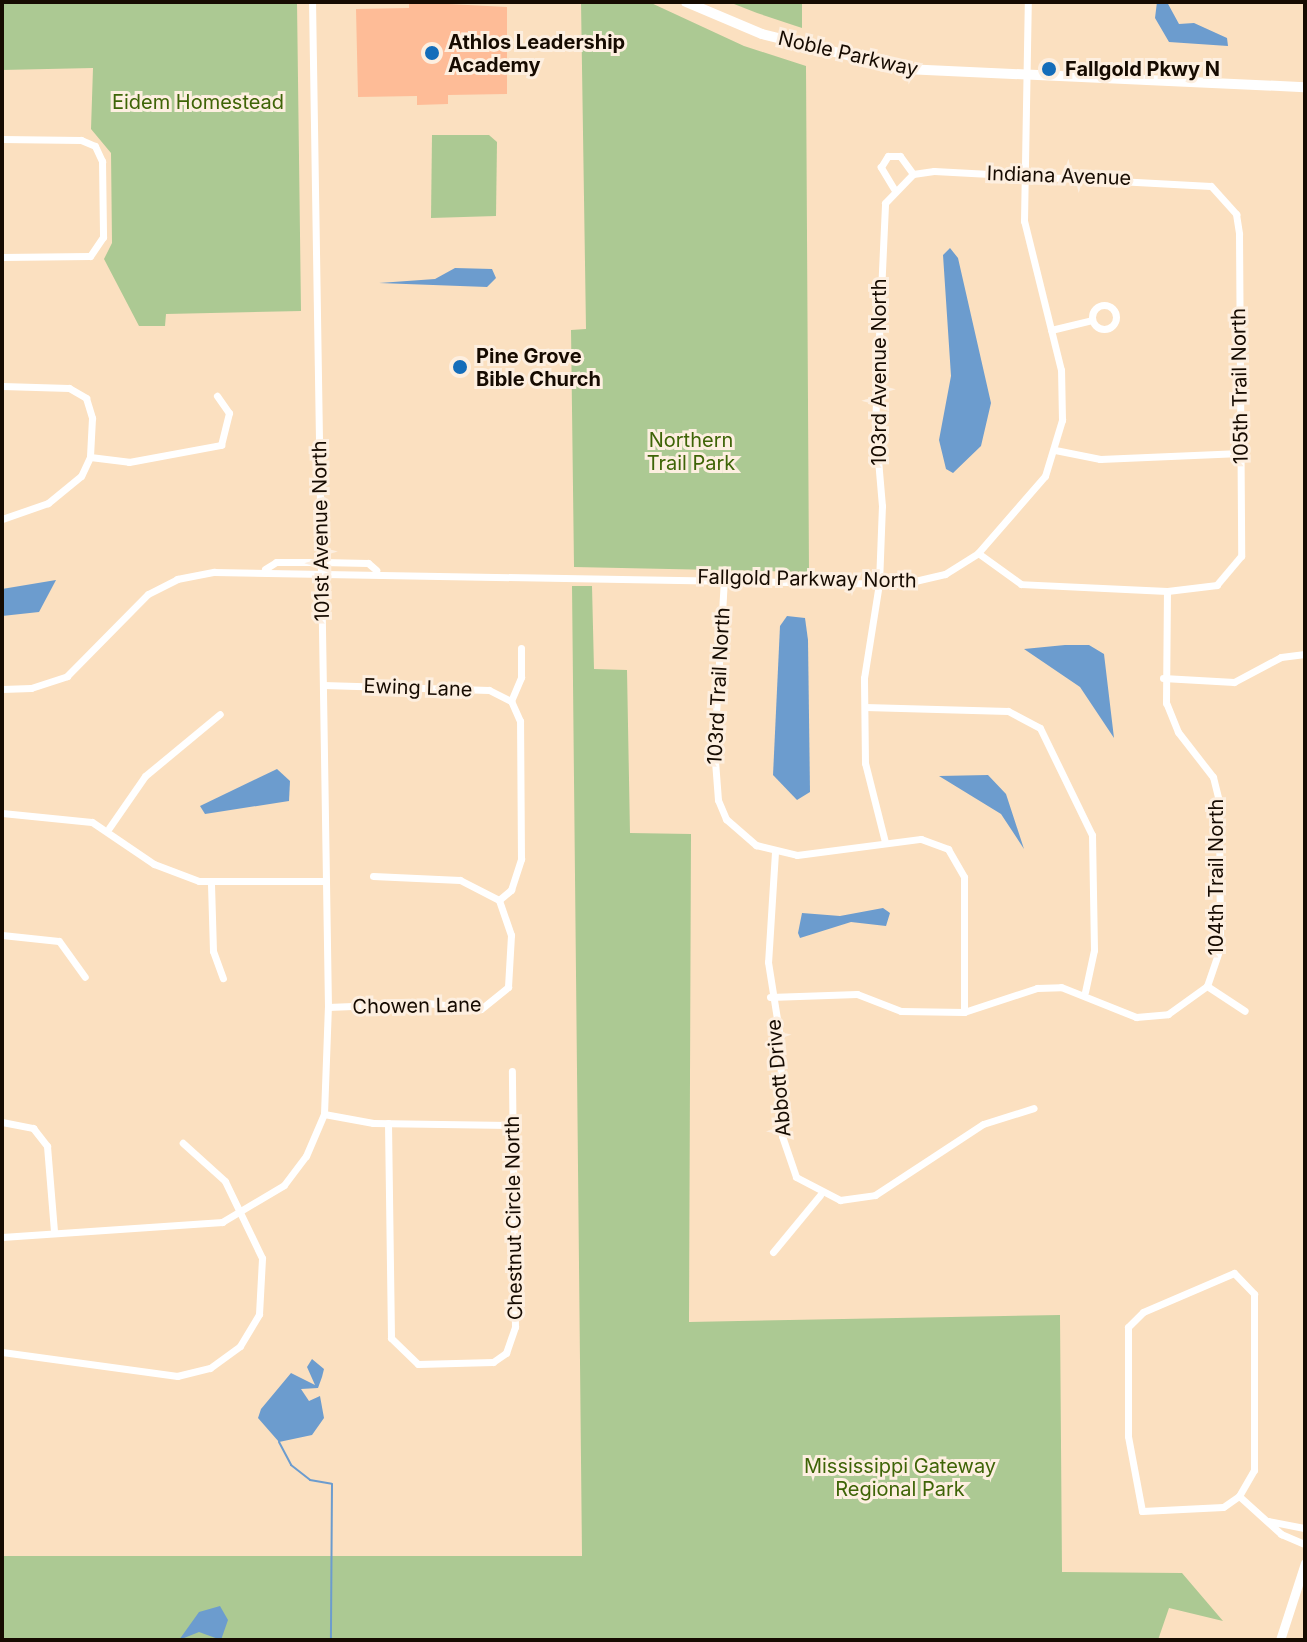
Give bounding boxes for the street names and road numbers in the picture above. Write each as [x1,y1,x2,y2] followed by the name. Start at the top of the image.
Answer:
[776,26,920,82] street label: Noble Parkway
[986,161,1132,191] street label: Indiana Avenue
[867,278,891,466] street label: 103rd Avenue North
[1227,308,1253,464] street label: 105th Trail North
[307,440,335,622] street label: 101st Avenue North
[697,565,917,593] street label: Fallgold Parkway North
[703,607,735,765] street label: 103rd Trail North
[363,674,473,702] street label: Ewing Lane
[1204,799,1228,955] street label: 104th Trail North
[352,993,482,1019] street label: Chowen Lane
[762,1018,796,1138] street label: Abbott Drive
[500,1116,528,1320] street label: Chestnut Circle North

